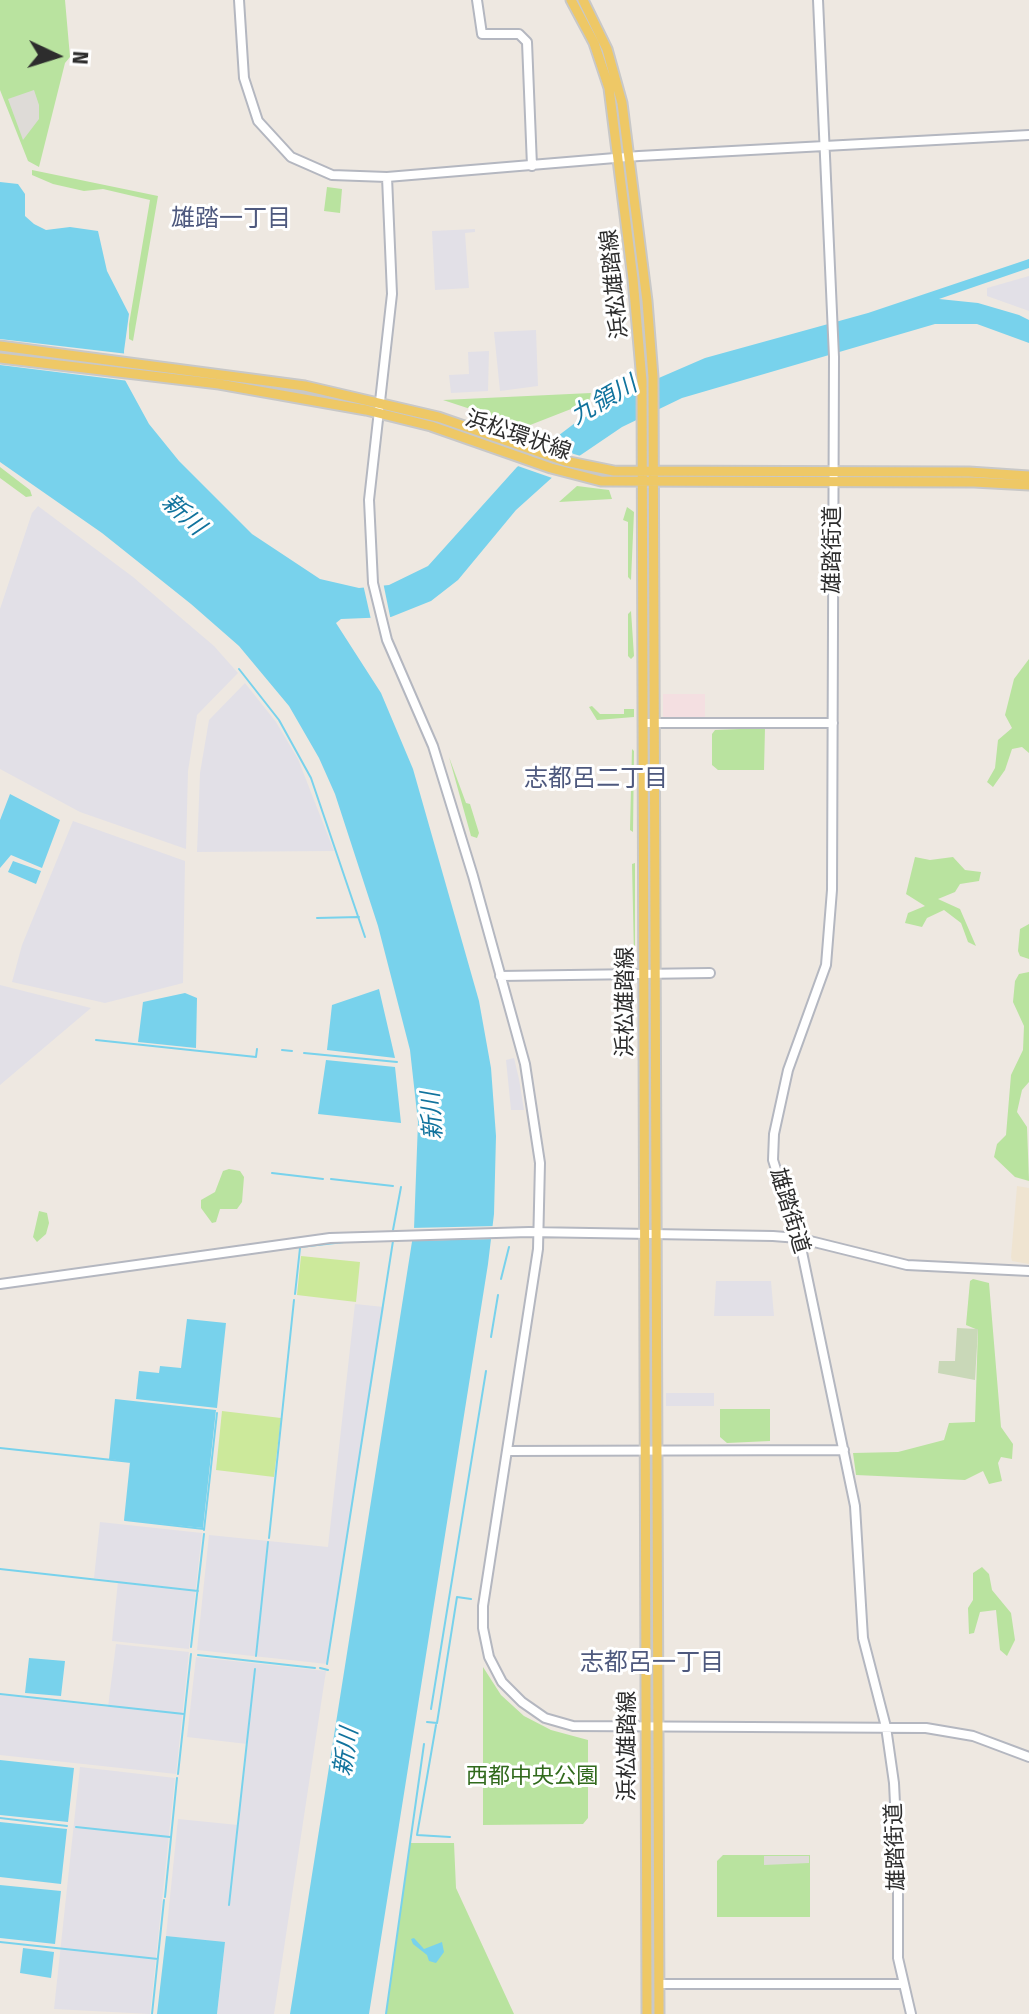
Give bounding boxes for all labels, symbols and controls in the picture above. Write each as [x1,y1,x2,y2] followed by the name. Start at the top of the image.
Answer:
[16,16,96,96] north arrow
[67,50,94,65] text: N
[171,205,291,233] district label: 雄踏一丁目
[596,228,634,340] street label: 浜松雄踏線
[566,371,642,431] water label: 九領川
[462,406,574,466] street label: 浜松環状線
[156,488,210,542] water label: 新川
[820,506,846,594] street label: 雄踏街道
[524,765,668,793] district label: 志都呂二丁目
[613,947,639,1057] street label: 浜松雄踏線
[417,1091,449,1141] water label: 新川
[764,1165,814,1257] street label: 雄踏街道
[580,1649,724,1677] district label: 志都呂一丁目
[615,1691,641,1801] street label: 浜松雄踏線
[329,1726,365,1778] water label: 新川
[466,1764,598,1790] park label: 西都中央公園
[881,1803,911,1891] street label: 雄踏街道

